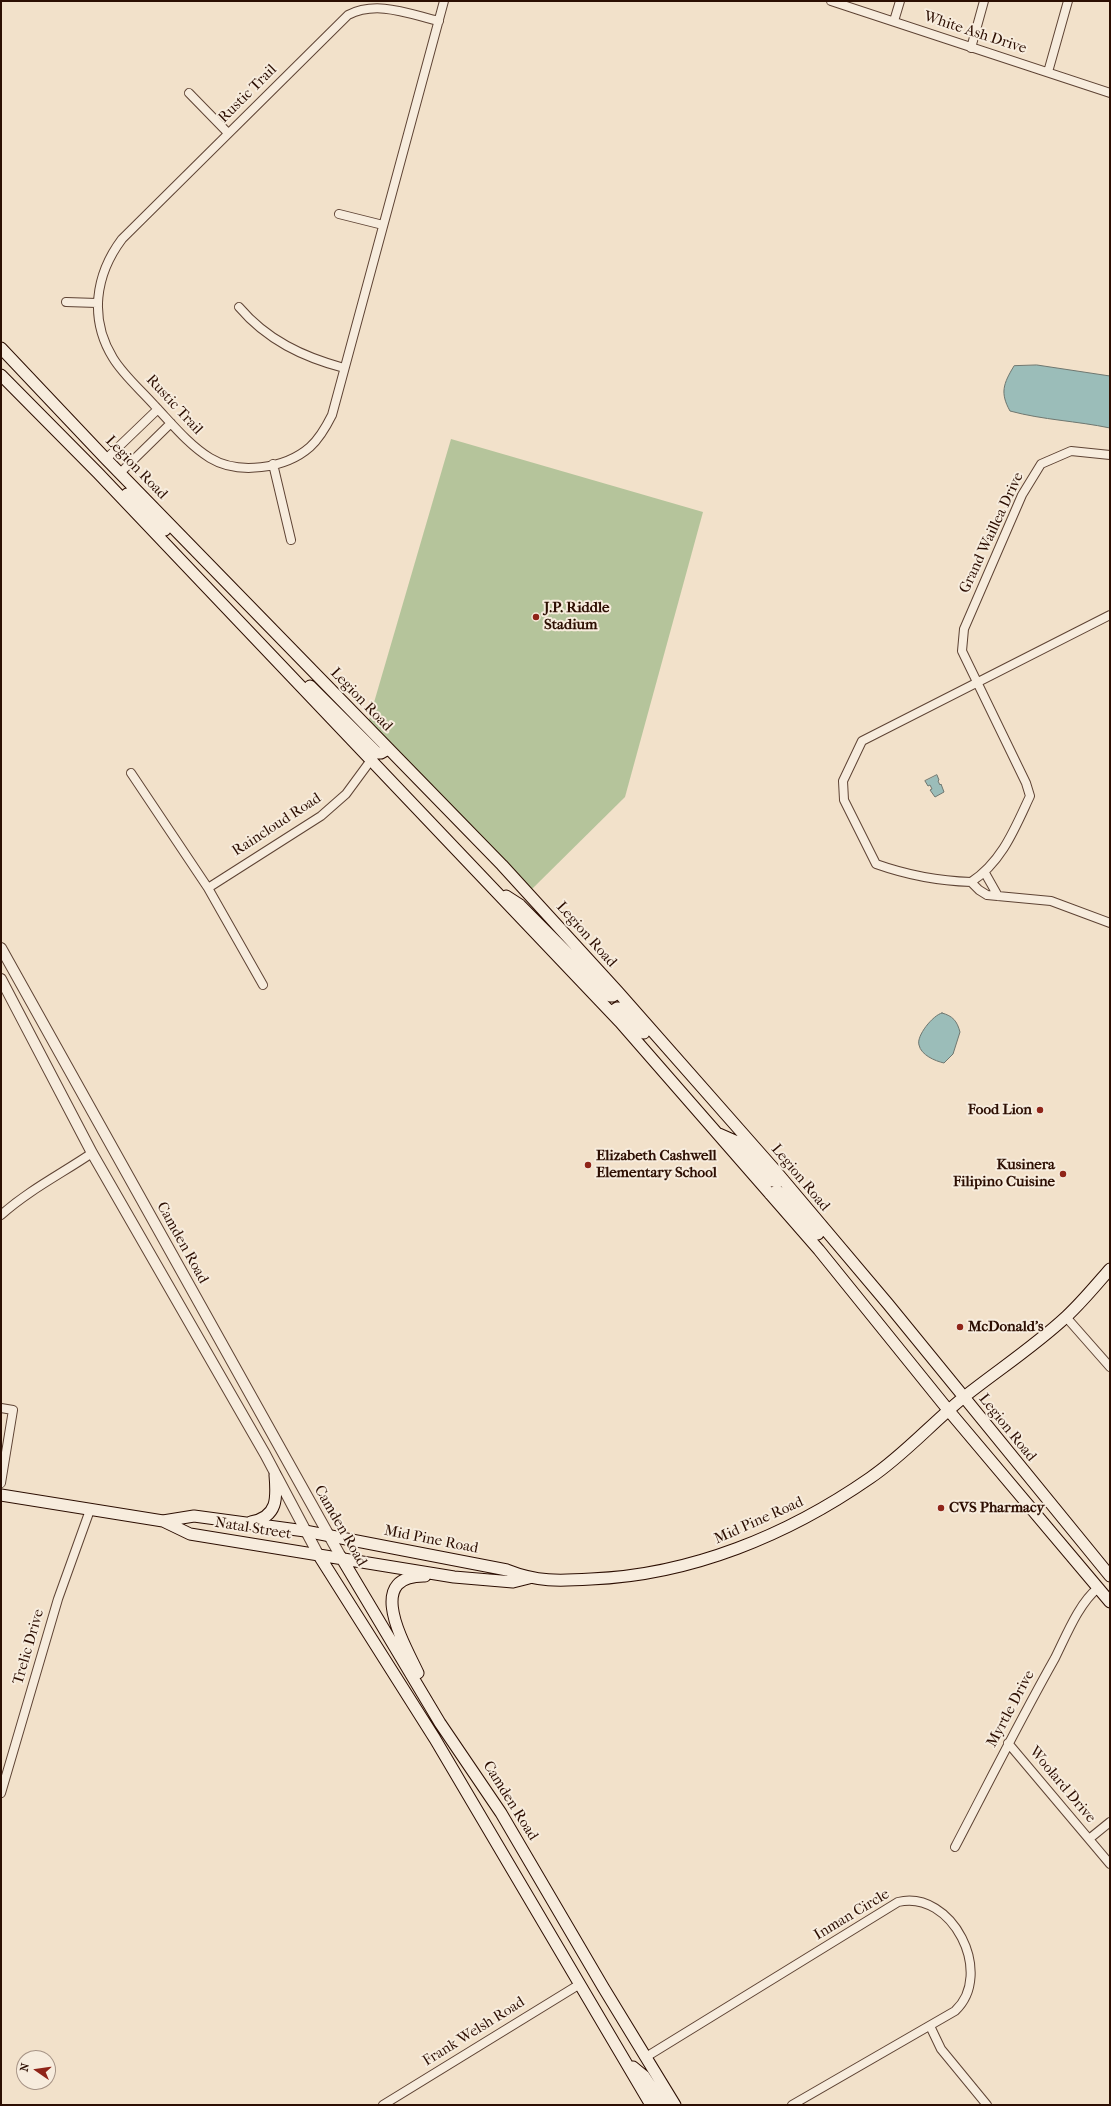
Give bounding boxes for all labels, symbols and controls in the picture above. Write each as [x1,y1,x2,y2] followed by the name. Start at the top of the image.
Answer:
[921,8,1029,58] street label: White Ash Drive
[215,61,281,127] street label: Rustic Trail
[142,371,206,439] street label: Rustic Trail
[101,432,171,504] street label: Legion Road
[956,470,1028,596] street label: Grand Waillea Drive
[544,599,609,634] place label: J.P. Riddle Stadium
[531,612,541,622] marker: J.P. Riddle Stadium
[326,664,396,736] street label: Legion Road
[229,790,325,860] street label: Raincloud Road
[552,899,620,971] street label: Legion Road
[968,1101,1032,1119] place label: Food Lion
[1035,1105,1045,1115] marker: Food Lion
[767,1141,833,1215] street label: Legion Road
[596,1147,717,1182] place label: Elizabeth Cashwell Elementary School
[953,1156,1055,1191] place label: Kusinera Filipino Cuisine
[583,1160,593,1170] marker: Elizabeth Cashwell Elementary School
[1058,1169,1068,1179] marker: Kusinera Filipino Cuisine
[152,1199,212,1287] street label: Camden Road
[968,1318,1044,1336] place label: McDonald's
[955,1322,965,1332] marker: McDonald's
[974,1391,1040,1465] street label: Legion Road
[310,1482,370,1570] street label: Camden Road
[712,1493,806,1549] street label: Mid Pine Road
[949,1499,1045,1517] place label: CVS Pharmacy
[936,1503,946,1513] marker: CVS Pharmacy
[213,1514,293,1544] street label: Natal Street
[382,1522,480,1558] street label: Mid Pine Road
[10,1607,48,1687] street label: Trelic Drive
[983,1667,1039,1751] street label: Myrtle Drive
[1025,1743,1099,1827] street label: Woolard Drive
[478,1758,542,1844] street label: Camden Road
[811,1885,893,1945] street label: Inman Circle
[420,1993,528,2071] street label: Frank Welsh Road
[16,2050,56,2090] north arrow
[18,2062,32,2073] text: N

